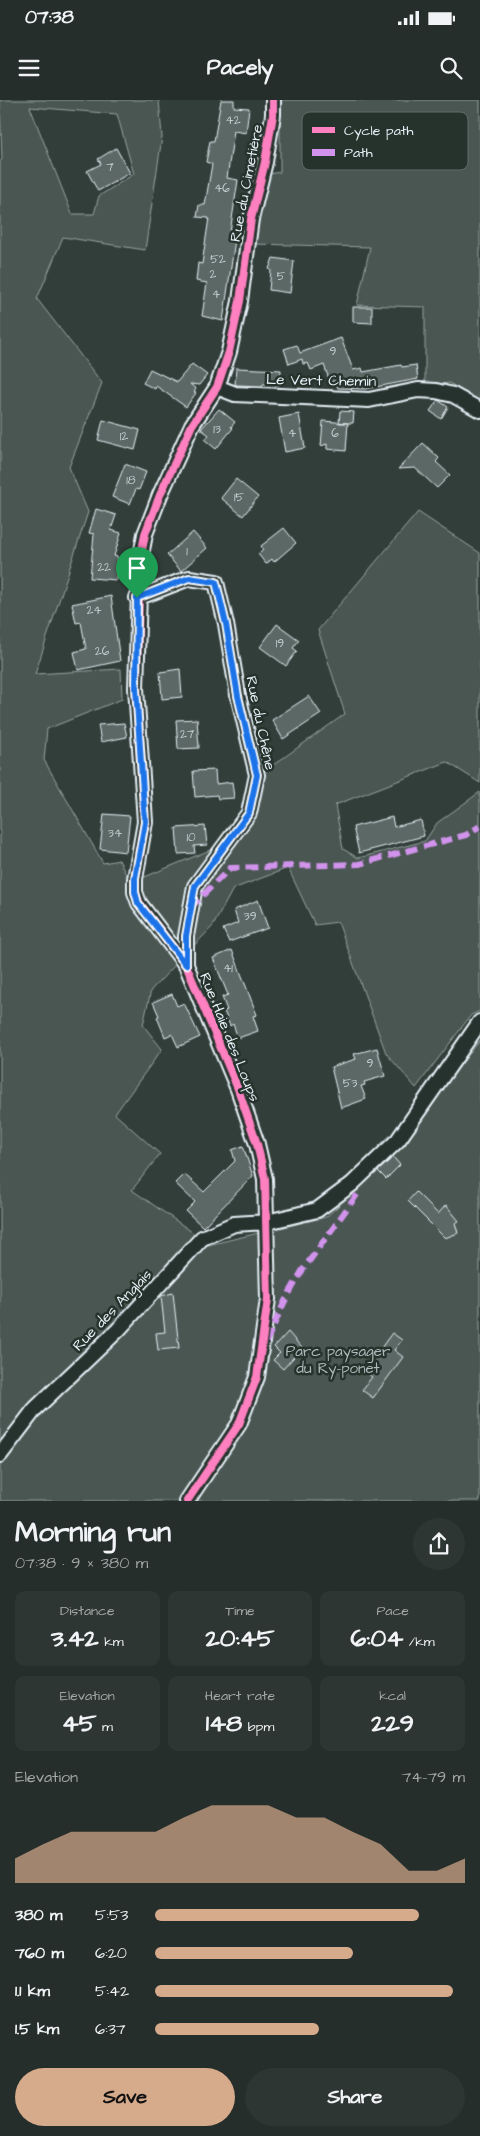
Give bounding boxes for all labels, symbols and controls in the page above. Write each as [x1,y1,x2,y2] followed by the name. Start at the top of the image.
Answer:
[25,4,74,31] text: 07:38
[207,52,273,83] text: Pacely
[15,54,43,82] icon: menu
[437,54,465,82] icon: search
[225,112,241,129] house number: 42
[302,112,468,170] legend
[344,121,413,141] text: Cycle path
[225,123,268,244] street label: Rue du Cimetière
[344,143,373,163] text: Path
[106,159,114,176] house number: 7
[214,180,230,197] house number: 46
[210,251,226,268] house number: 52
[210,266,217,283] house number: 2
[277,268,286,285] house number: 5
[212,286,220,303] house number: 4
[330,343,337,360] house number: 9
[266,369,377,392] street label: Le Vert Chemin
[213,421,221,438] house number: 13
[288,425,296,442] house number: 4
[331,425,339,442] house number: 6
[120,428,128,445] house number: 12
[126,472,136,489] house number: 18
[234,489,245,506] house number: 15
[186,543,188,560] house number: 1
[116,547,158,598] pin
[123,554,151,582] icon: arrive
[97,559,111,576] house number: 22
[86,602,102,619] house number: 24
[276,635,284,652] house number: 19
[95,643,110,660] house number: 26
[240,674,281,772] street label: Rue du Chêne
[180,726,195,743] house number: 27
[108,825,122,842] house number: 34
[186,829,196,846] house number: 10
[244,908,257,925] house number: 39
[223,960,233,977] house number: 41
[194,970,265,1105] street label: Rue Haie des Loups
[367,1055,374,1072] house number: 9
[343,1075,357,1092] house number: 53
[68,1264,158,1357] street label: Rue des Anglais
[286,1341,390,1380] park label: Parc paysager du Ry-ponet
[15,1513,171,1552] text: Morning run
[413,1518,465,1570] button: share
[15,1552,148,1574] text: 07:38 · 9 × 380 m
[60,1601,115,1621] text: Distance
[225,1601,255,1621] text: Time
[376,1601,409,1621] text: Pace
[51,1621,99,1656] text: 3.42
[206,1621,274,1656] text: 20:45
[351,1621,403,1656] text: 6:04
[99,1632,124,1652] text: km
[403,1632,435,1652] text: /km
[60,1686,115,1706] text: Elevation
[205,1686,275,1706] text: Heart rate
[379,1686,406,1706] text: kcal
[62,1706,96,1741] text: 45
[206,1706,242,1741] text: 148
[371,1706,414,1741] text: 229
[96,1717,113,1737] text: m
[242,1717,274,1737] text: bpm
[15,1766,78,1788] text: Elevation
[401,1766,465,1788] text: 74–79 m
[15,1904,62,1926] text: 380 m
[95,1904,128,1926] text: 5:53
[15,1942,64,1964] text: 760 m
[95,1942,127,1964] text: 6:20
[15,1980,50,2002] text: 1.1 km
[95,1980,129,2002] text: 5:42
[15,2018,59,2040] text: 1.5 km
[95,2018,126,2040] text: 6:37
[15,2068,235,2126] button: Save
[245,2068,465,2126] button: Share

